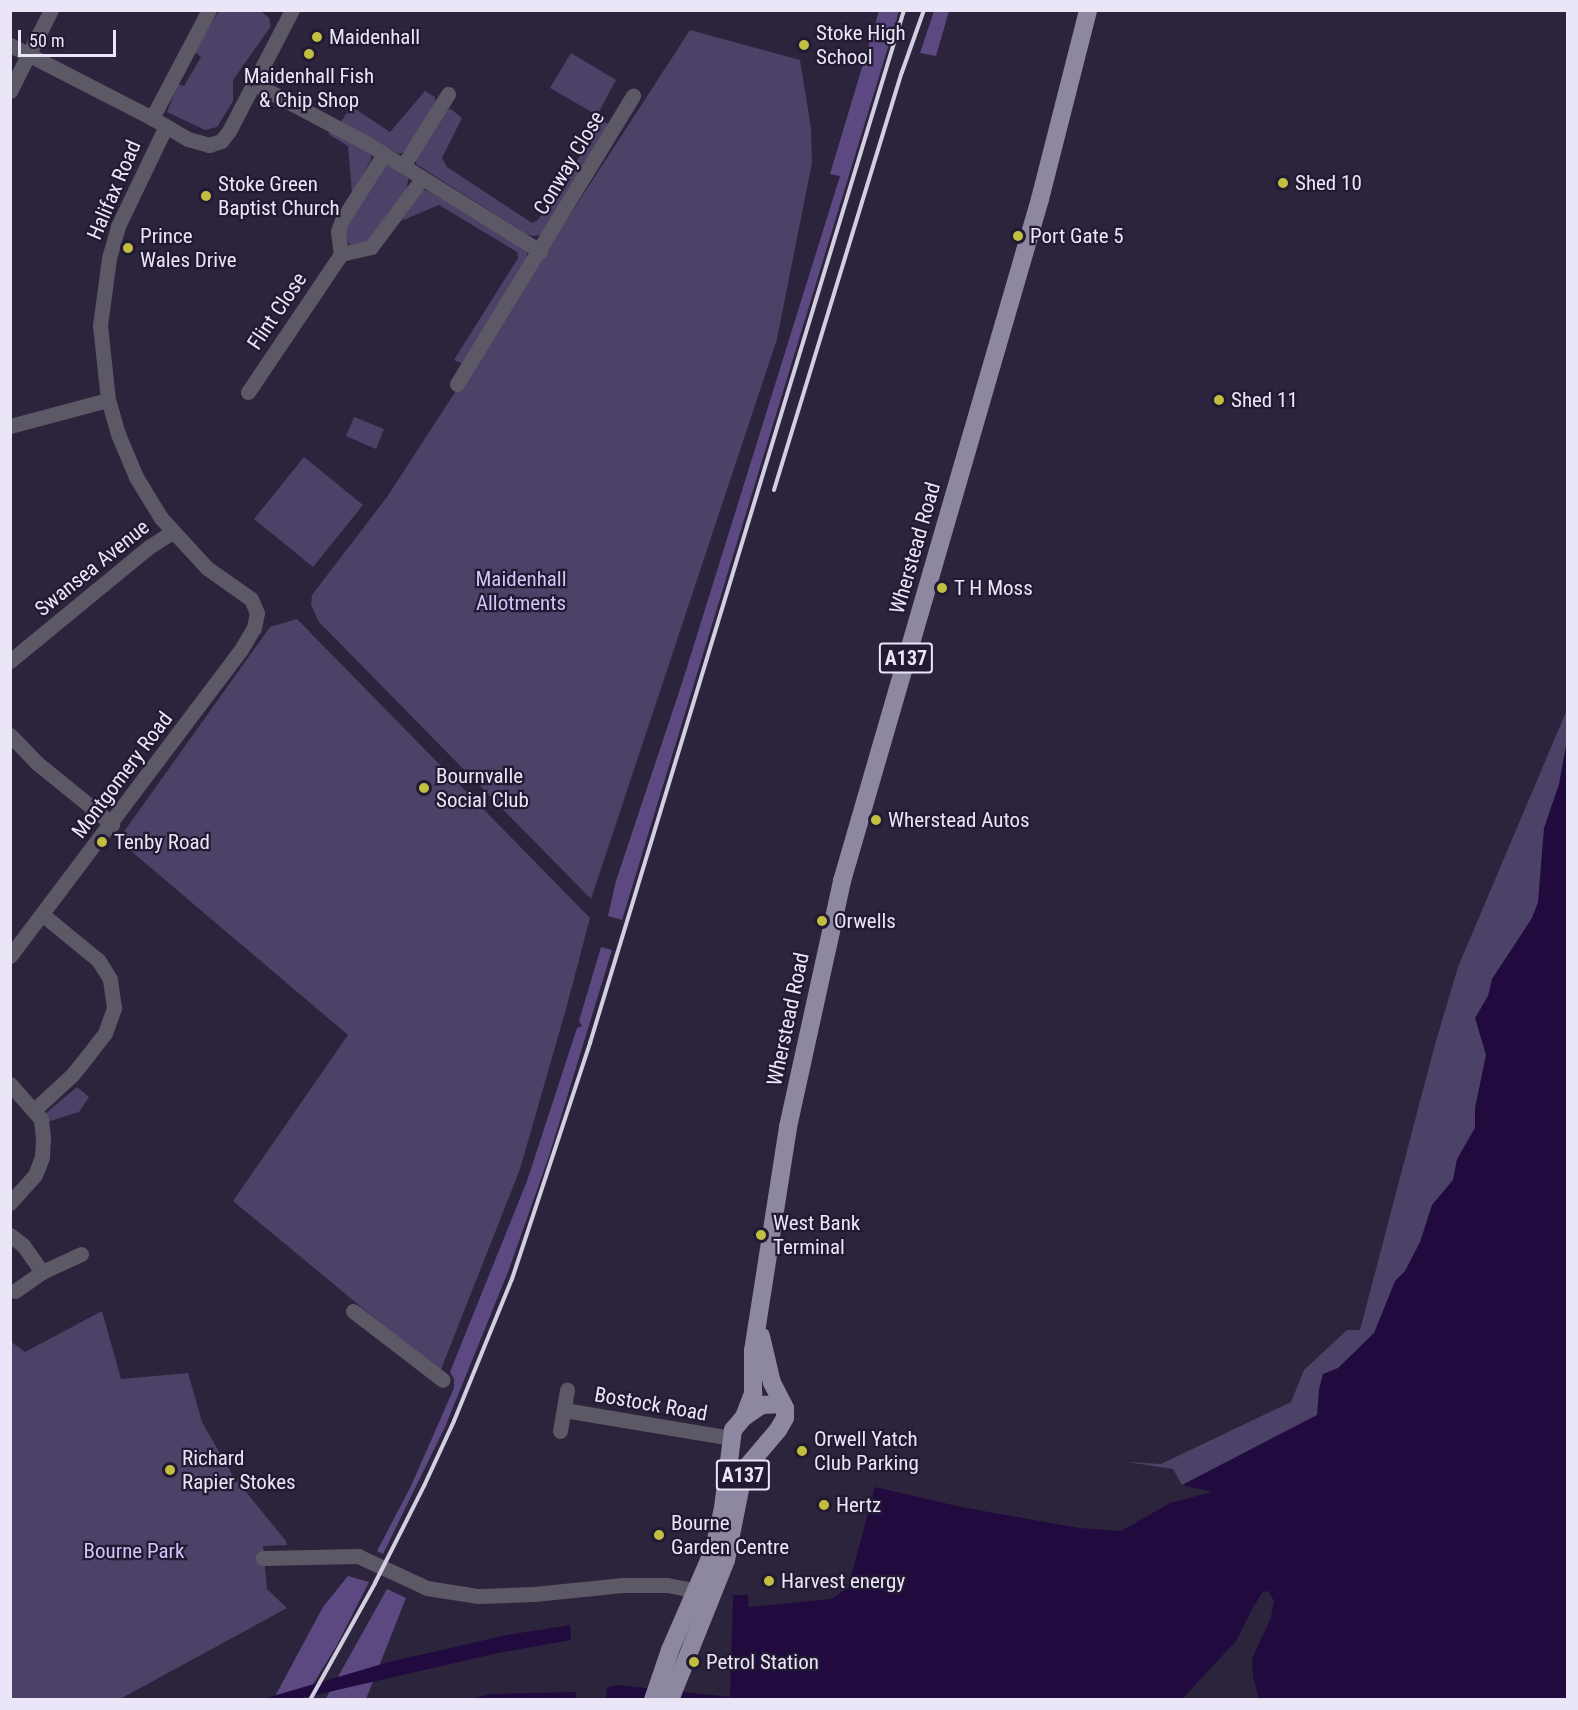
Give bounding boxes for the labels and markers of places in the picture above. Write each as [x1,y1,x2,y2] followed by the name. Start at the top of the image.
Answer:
[816,20,906,70] place label: Stoke High School
[329,24,420,50] place label: Maidenhall
[310,30,324,44] marker: Maidenhall
[797,38,811,52] marker: Stoke High School
[302,47,316,61] marker: Maidenhall Fish & Chip Shop
[244,63,374,113] place label: Maidenhall Fish & Chip Shop
[1295,170,1362,196] place label: Shed 10
[218,171,340,221] place label: Stoke Green Baptist Church
[1276,176,1290,190] marker: Shed 10
[199,189,213,203] marker: Stoke Green Baptist Church
[140,223,237,273] place label: Prince Wales Drive
[1030,223,1124,249] place label: Port Gate 5
[1011,229,1025,243] marker: Port Gate 5
[121,241,135,255] marker: Prince Wales Drive
[1231,387,1298,413] place label: Shed 11
[1212,393,1226,407] marker: Shed 11
[954,575,1033,601] place label: T H Moss
[935,581,949,595] marker: T H Moss
[436,763,529,813] place label: Bournvalle Social Club
[417,781,431,795] marker: Bournvalle Social Club
[888,807,1030,833] place label: Wherstead Autos
[869,813,883,827] marker: Wherstead Autos
[114,829,210,855] place label: Tenby Road
[95,835,109,849] marker: Tenby Road
[834,908,896,934] place label: Orwells
[815,914,829,928] marker: Orwells
[773,1210,860,1260] place label: West Bank Terminal
[754,1228,768,1242] marker: West Bank Terminal
[814,1426,919,1476] place label: Orwell Yatch Club Parking
[795,1444,809,1458] marker: Orwell Yatch Club Parking
[182,1445,296,1495] place label: Richard Rapier Stokes
[163,1463,177,1477] marker: Richard Rapier Stokes
[836,1492,881,1518] place label: Hertz
[817,1498,831,1512] marker: Hertz
[671,1510,789,1560] place label: Bourne Garden Centre
[652,1528,666,1542] marker: Bourne Garden Centre
[781,1568,905,1594] place label: Harvest energy
[762,1574,776,1588] marker: Harvest energy
[706,1649,819,1675] place label: Petrol Station
[687,1655,701,1669] marker: Petrol Station

